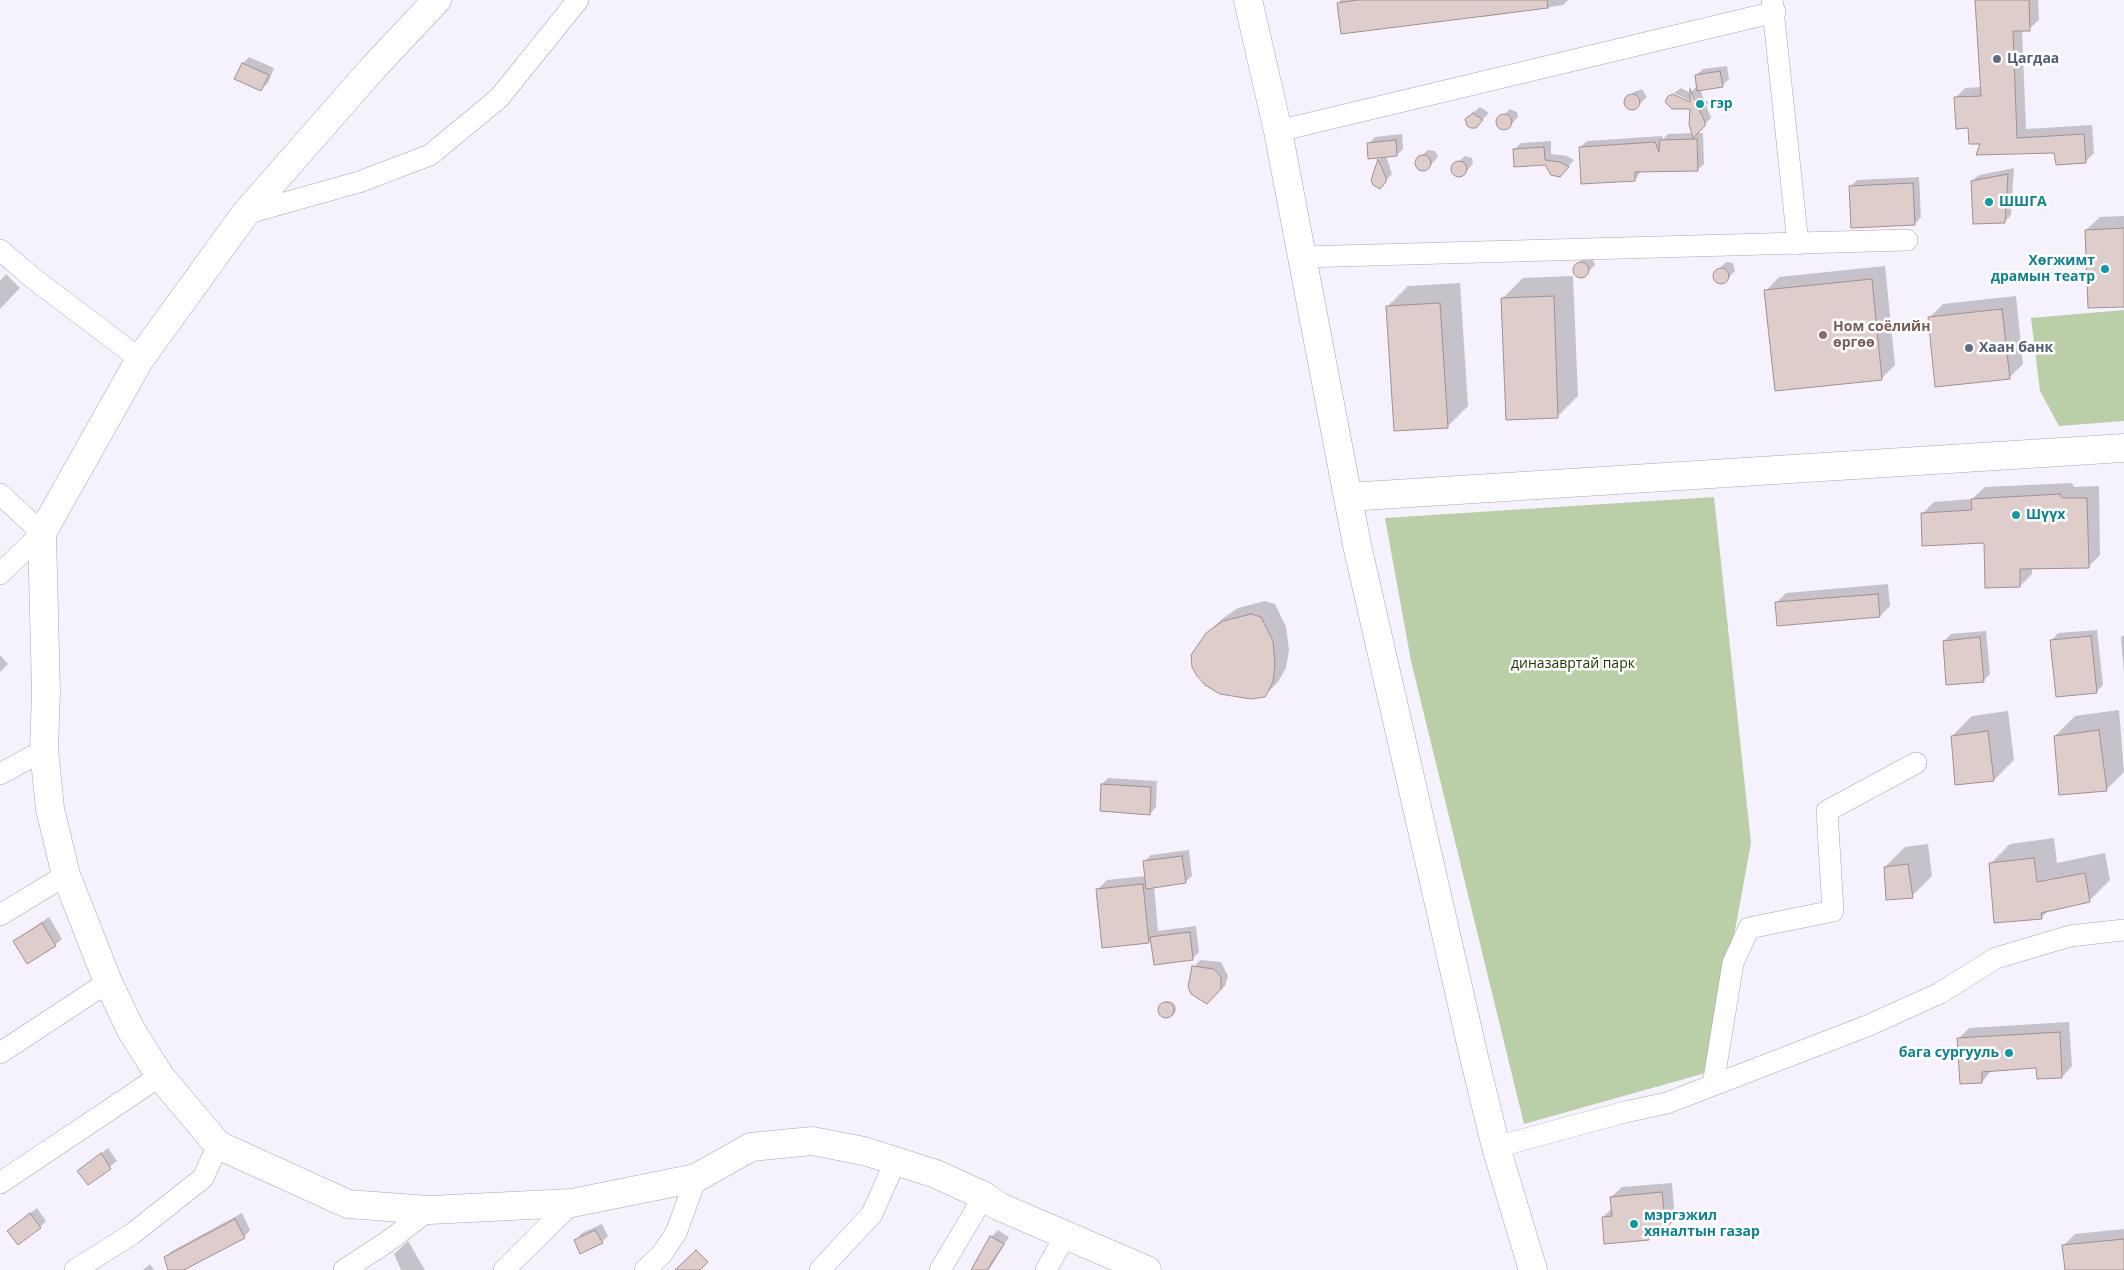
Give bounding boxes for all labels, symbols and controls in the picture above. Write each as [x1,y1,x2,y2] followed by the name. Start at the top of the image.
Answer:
[2007,51,2059,67] place label: Цагдаа
[1991,53,2003,65] marker: Цагдаа
[1710,96,1733,112] place label: гэр
[1694,98,1706,110] marker: гэр
[1999,194,2047,210] place label: ШШГА
[1983,196,1995,208] marker: ШШГА
[1991,253,2095,286] place label: Хөгжимт драмын театр
[2099,263,2111,275] marker: Хөгжимт драмын театр
[1833,319,1930,352] place label: Ном соёлийн өргөө
[1817,329,1829,341] marker: Ном соёлийн өргөө
[1979,340,2053,356] place label: Хаан банк
[1963,342,1975,354] marker: Хаан банк
[2026,507,2065,523] place label: Шүүх
[2010,509,2022,521] marker: Шүүх
[1511,656,1635,672] park label: диназавртай парк
[1899,1045,1999,1061] place label: бага сургууль
[2003,1047,2015,1059] marker: бага сургууль
[1644,1208,1760,1240] place label: мэргэжил хяналтын газар
[1628,1218,1640,1230] marker: мэргэжил хяналтын газар

